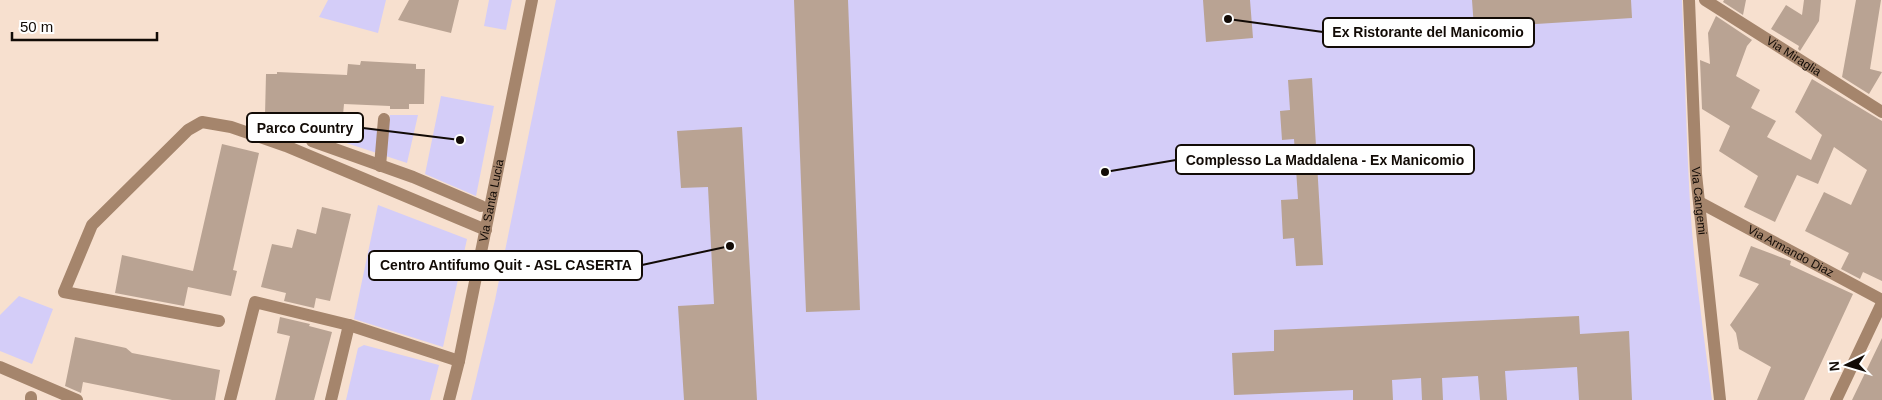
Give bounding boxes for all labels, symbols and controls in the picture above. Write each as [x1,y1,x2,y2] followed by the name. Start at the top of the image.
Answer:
[12,10,158,42] scale bar
[20,18,53,35] text: 50 m
[1323,18,1534,47] callout: Ex Ristorante del Manicomio
[1332,24,1524,40] text: Ex Ristorante del Manicomio
[1764,33,1824,79] street label: Via Miraglia
[247,113,363,142] callout: Parco Country
[257,120,353,136] text: Parco Country
[1176,145,1474,174] callout: Complesso La Maddalena - Ex Manicomio
[1186,152,1464,168] text: Complesso La Maddalena - Ex Manicomio
[476,158,507,243] street label: Via Santa Lucia
[1689,166,1709,236] street label: Via Cangemi
[1745,222,1836,280] street label: Via Armando Diaz
[369,251,642,280] callout: Centro Antifumo Quit - ASL CASERTA
[380,257,632,273] text: Centro Antifumo Quit - ASL CASERTA
[1822,340,1872,390] north arrow
[1826,360,1842,372] text: N

